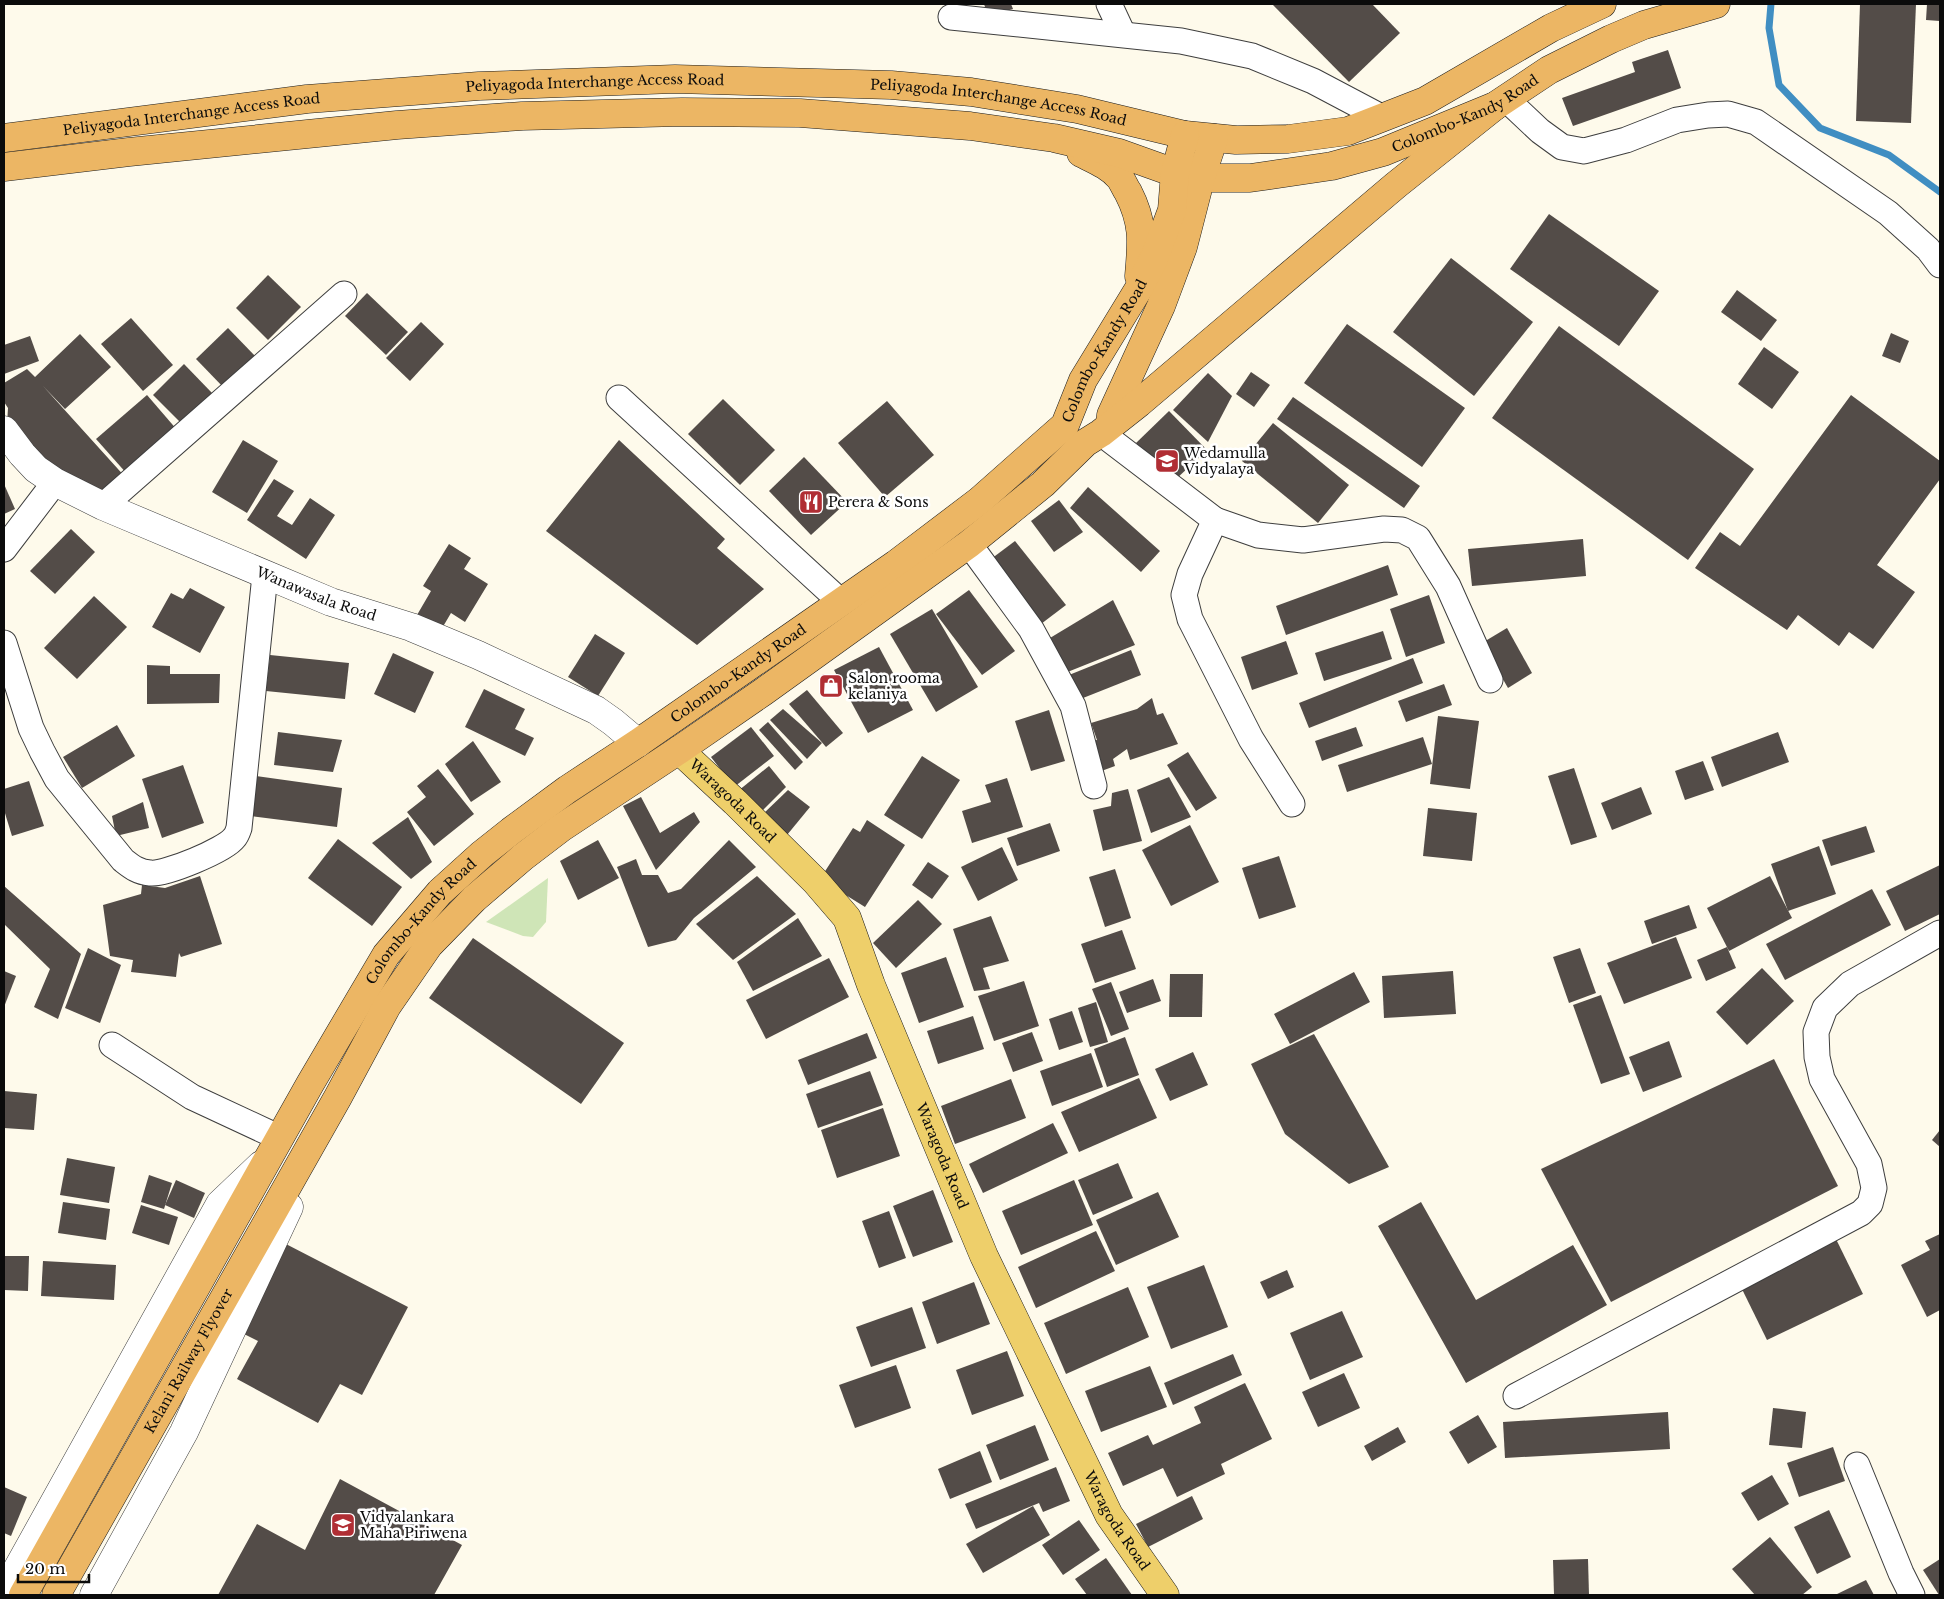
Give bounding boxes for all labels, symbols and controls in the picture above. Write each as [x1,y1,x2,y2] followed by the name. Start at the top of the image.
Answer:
[465,70,725,96] street label: Peliyagoda Interchange Access Road
[1389,70,1542,156] street label: Colombo-Kandy Road
[870,75,1129,130] street label: Peliyagoda Interchange Access Road
[62,89,321,139] street label: Peliyagoda Interchange Access Road
[1058,276,1151,425] street label: Colombo-Kandy Road
[1183,444,1266,478] place label: Wedamulla Vidyalaya
[1154,448,1180,474] school or university icon: Wedamulla Vidyalaya
[798,489,824,515] restaurant icon: Perera & Sons
[828,493,929,511] place label: Perera & Sons
[253,562,379,625] street label: Wanawasala Road
[667,620,810,727] street label: Colombo-Kandy Road
[848,669,940,703] place label: Salon rooma kelaniya
[818,673,844,699] shop icon: Salon rooma kelaniya
[685,755,780,847] street label: Waragoda Road
[362,854,480,988] street label: Colombo-Kandy Road
[912,1099,973,1212] street label: Waragoda Road
[140,1285,237,1437] street label: Kelani Railway Flyover
[1080,1467,1154,1574] street label: Waragoda Road
[359,1508,467,1542] place label: Vidyalankara Maha Piriwena
[330,1512,356,1538] school or university icon: Vidyalankara Maha Piriwena
[18,1552,89,1584] scale bar
[25,1559,65,1578] text: 20 m

